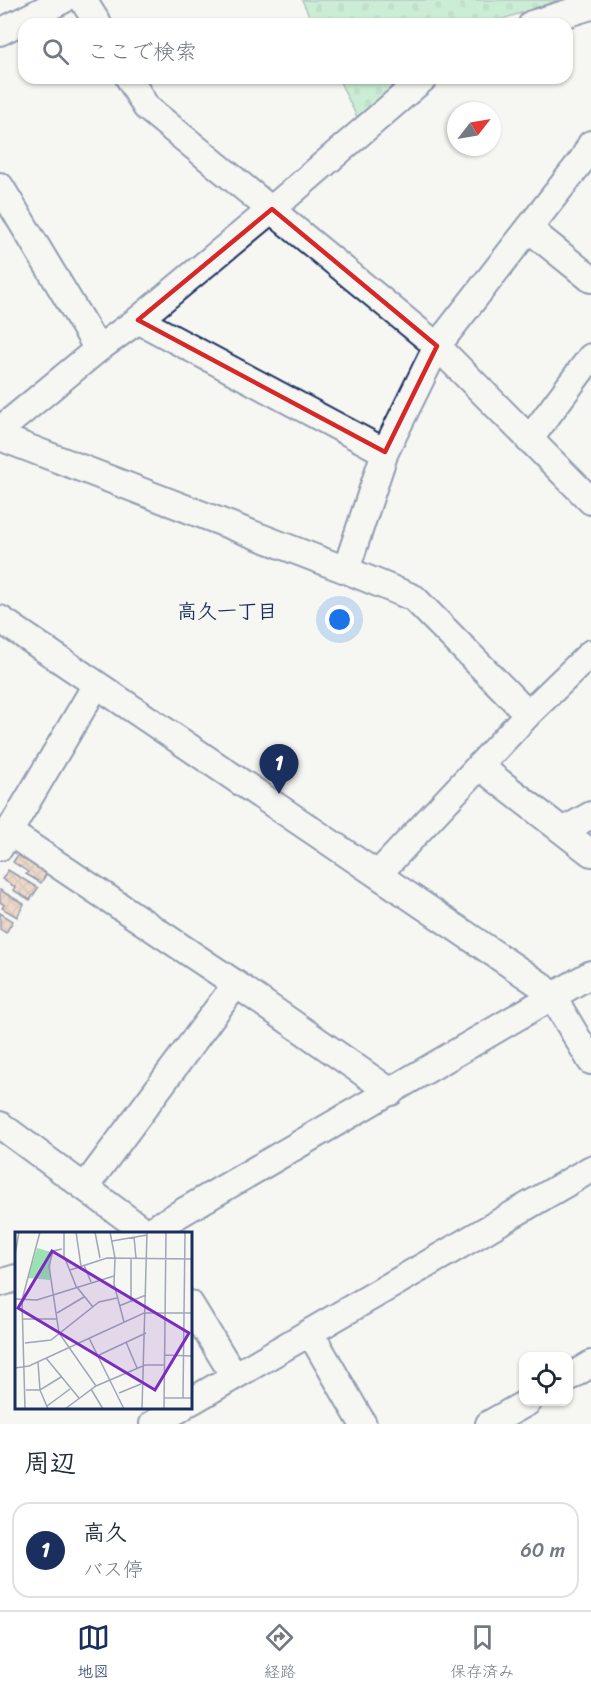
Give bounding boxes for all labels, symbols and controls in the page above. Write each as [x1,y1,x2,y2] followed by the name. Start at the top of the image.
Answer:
[18,18,573,84] search box
[87,32,197,71] text: ここで検索
[39,35,72,68] icon: search
[447,102,501,156] north arrow
[177,594,277,629] district label: 高久一丁目
[325,605,354,634] your location
[260,744,298,794] pin: 1
[15,1232,192,1409] inset map
[519,1352,573,1406] map controls
[519,1352,573,1406] button: locate
[24,1440,76,1486] text: 周辺
[83,1513,127,1552] text: 高久
[41,1533,50,1568] text: 1
[520,1533,565,1568] text: 60 m
[83,1552,143,1587] text: バス停
[77,1621,110,1686] tab: 地図
[263,1621,296,1686] tab: 経路
[450,1621,514,1686] tab: 保存済み

